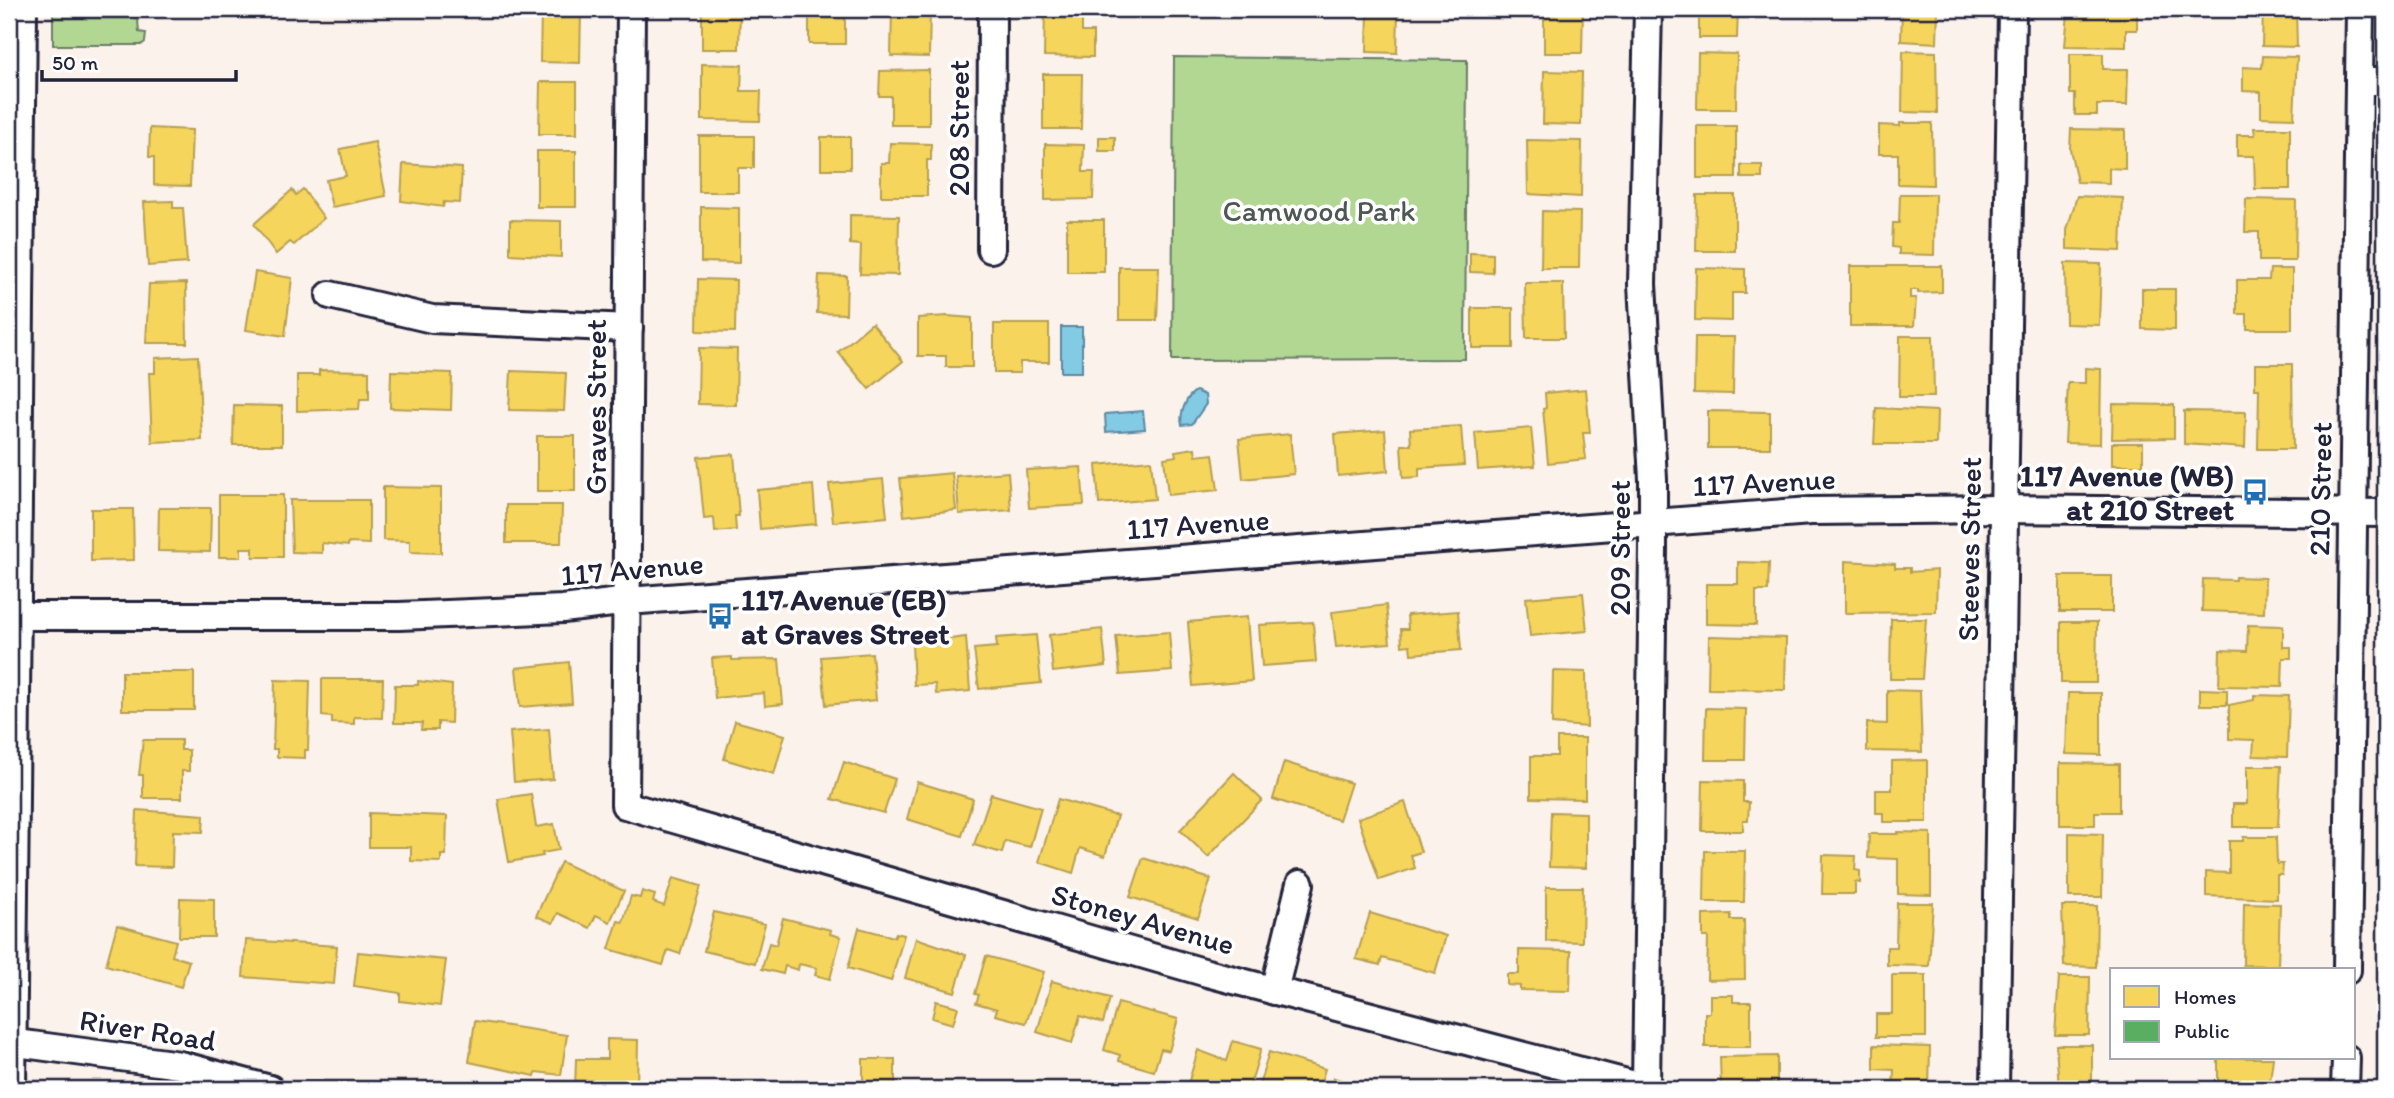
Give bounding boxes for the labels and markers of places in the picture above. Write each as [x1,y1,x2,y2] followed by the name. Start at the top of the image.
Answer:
[2020,457,2234,528] place label: 117 Avenue (WB) at 210 Street
[2240,477,2270,507] bus stop icon: 117 Avenue (WB) at 210 Street
[741,581,950,652] place label: 117 Avenue (EB) at Graves Street
[705,601,735,631] bus stop icon: 117 Avenue (EB) at Graves Street

